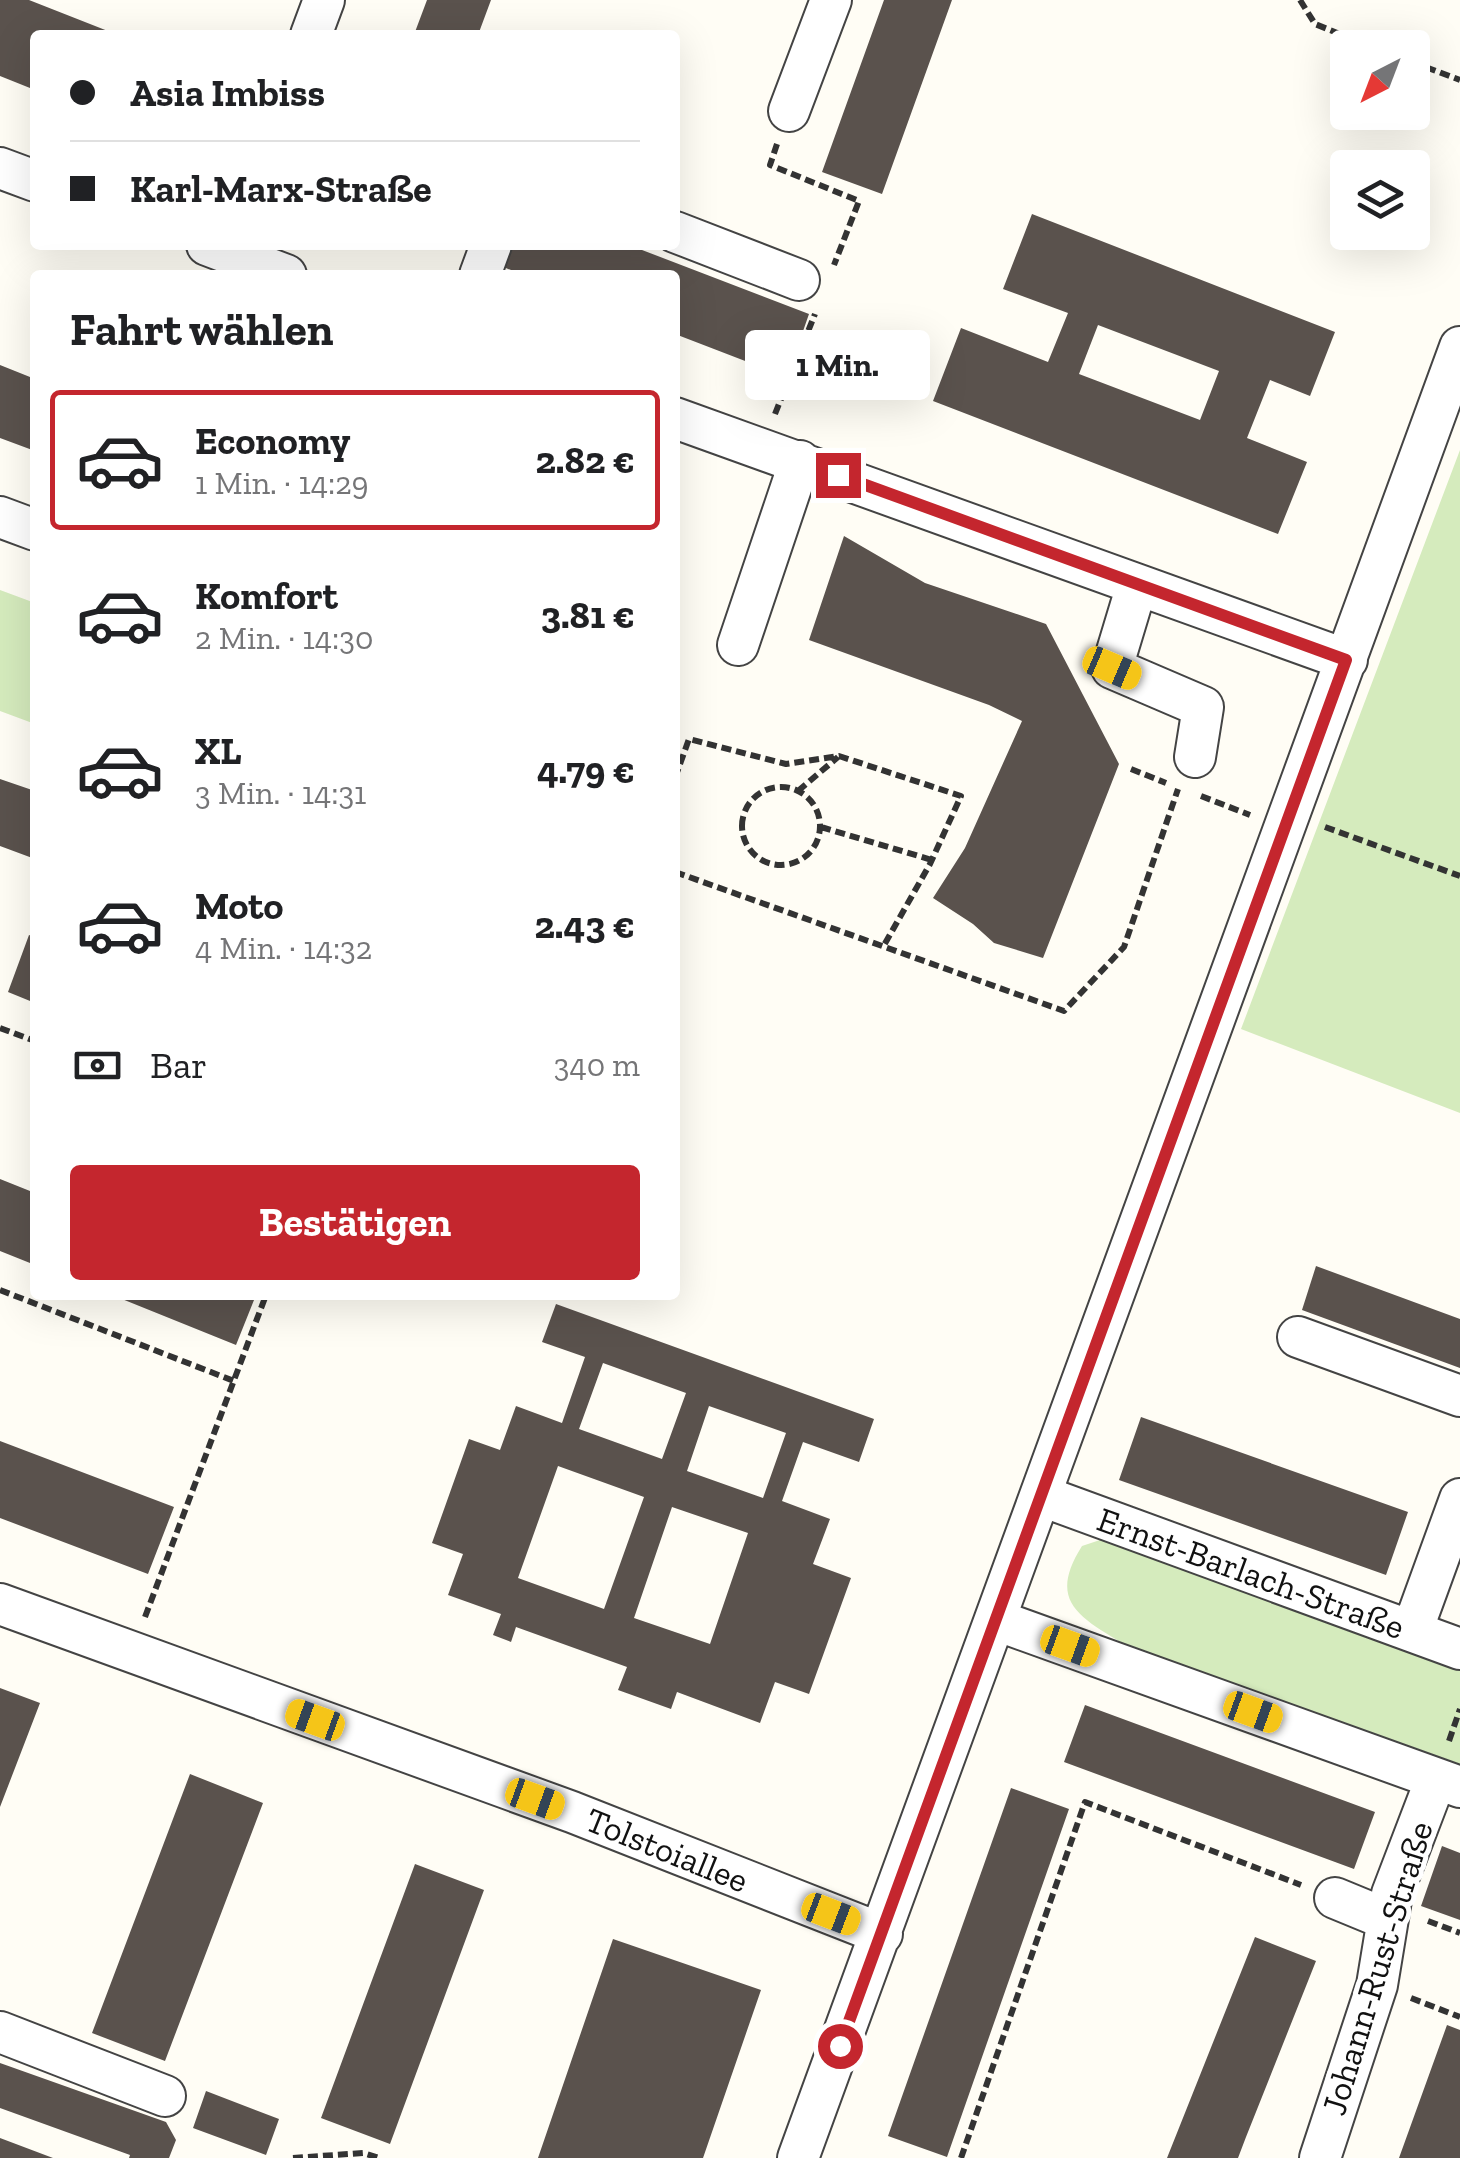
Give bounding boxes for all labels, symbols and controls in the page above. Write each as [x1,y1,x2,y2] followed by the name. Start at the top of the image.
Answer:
[1330,30,1430,130] north arrow
[1330,30,1430,250] map controls
[130,70,325,116] text: Asia Imbiss
[1330,150,1430,250] button: layers
[130,166,432,212] text: Karl-Marx-Straße
[70,303,333,357] text: Fahrt wählen
[746,330,930,400] callout: 1 Min.
[796,346,879,384] text: 1 Min.
[75,415,165,505] icon: car
[195,418,350,464] text: Economy
[535,437,635,483] text: 2.82 €
[816,453,861,498] route end
[195,464,369,502] text: 1 Min. · 14:29
[75,570,165,660] icon: car
[195,573,338,619] text: Komfort
[541,592,635,638] text: 3.81 €
[195,619,373,657] text: 2 Min. · 14:30
[1079,642,1145,694] car
[75,725,165,815] icon: car
[195,728,242,774] text: XL
[537,747,635,793] text: 4.79 €
[195,774,366,812] text: 3 Min. · 14:31
[75,880,165,970] icon: car
[195,883,283,929] text: Moto
[534,902,635,948] text: 2.43 €
[195,929,372,967] text: 4 Min. · 14:32
[70,1038,125,1093] icon: cash
[150,1042,207,1088] text: Bar
[554,1046,640,1084] text: 340 m
[70,1165,640,1280] button: Bestätigen
[1092,1498,1410,1648] street label: Ernst-Barlach-Straße
[1037,1622,1103,1670] car
[1220,1688,1286,1736] car
[282,1696,348,1744] car
[502,1775,568,1823] car
[580,1798,754,1902] street label: Tolstoiallee
[1312,1816,1442,2120] street label: Johann-Rust-Straße
[798,1889,864,1939] car
[818,2024,863,2069] route start

